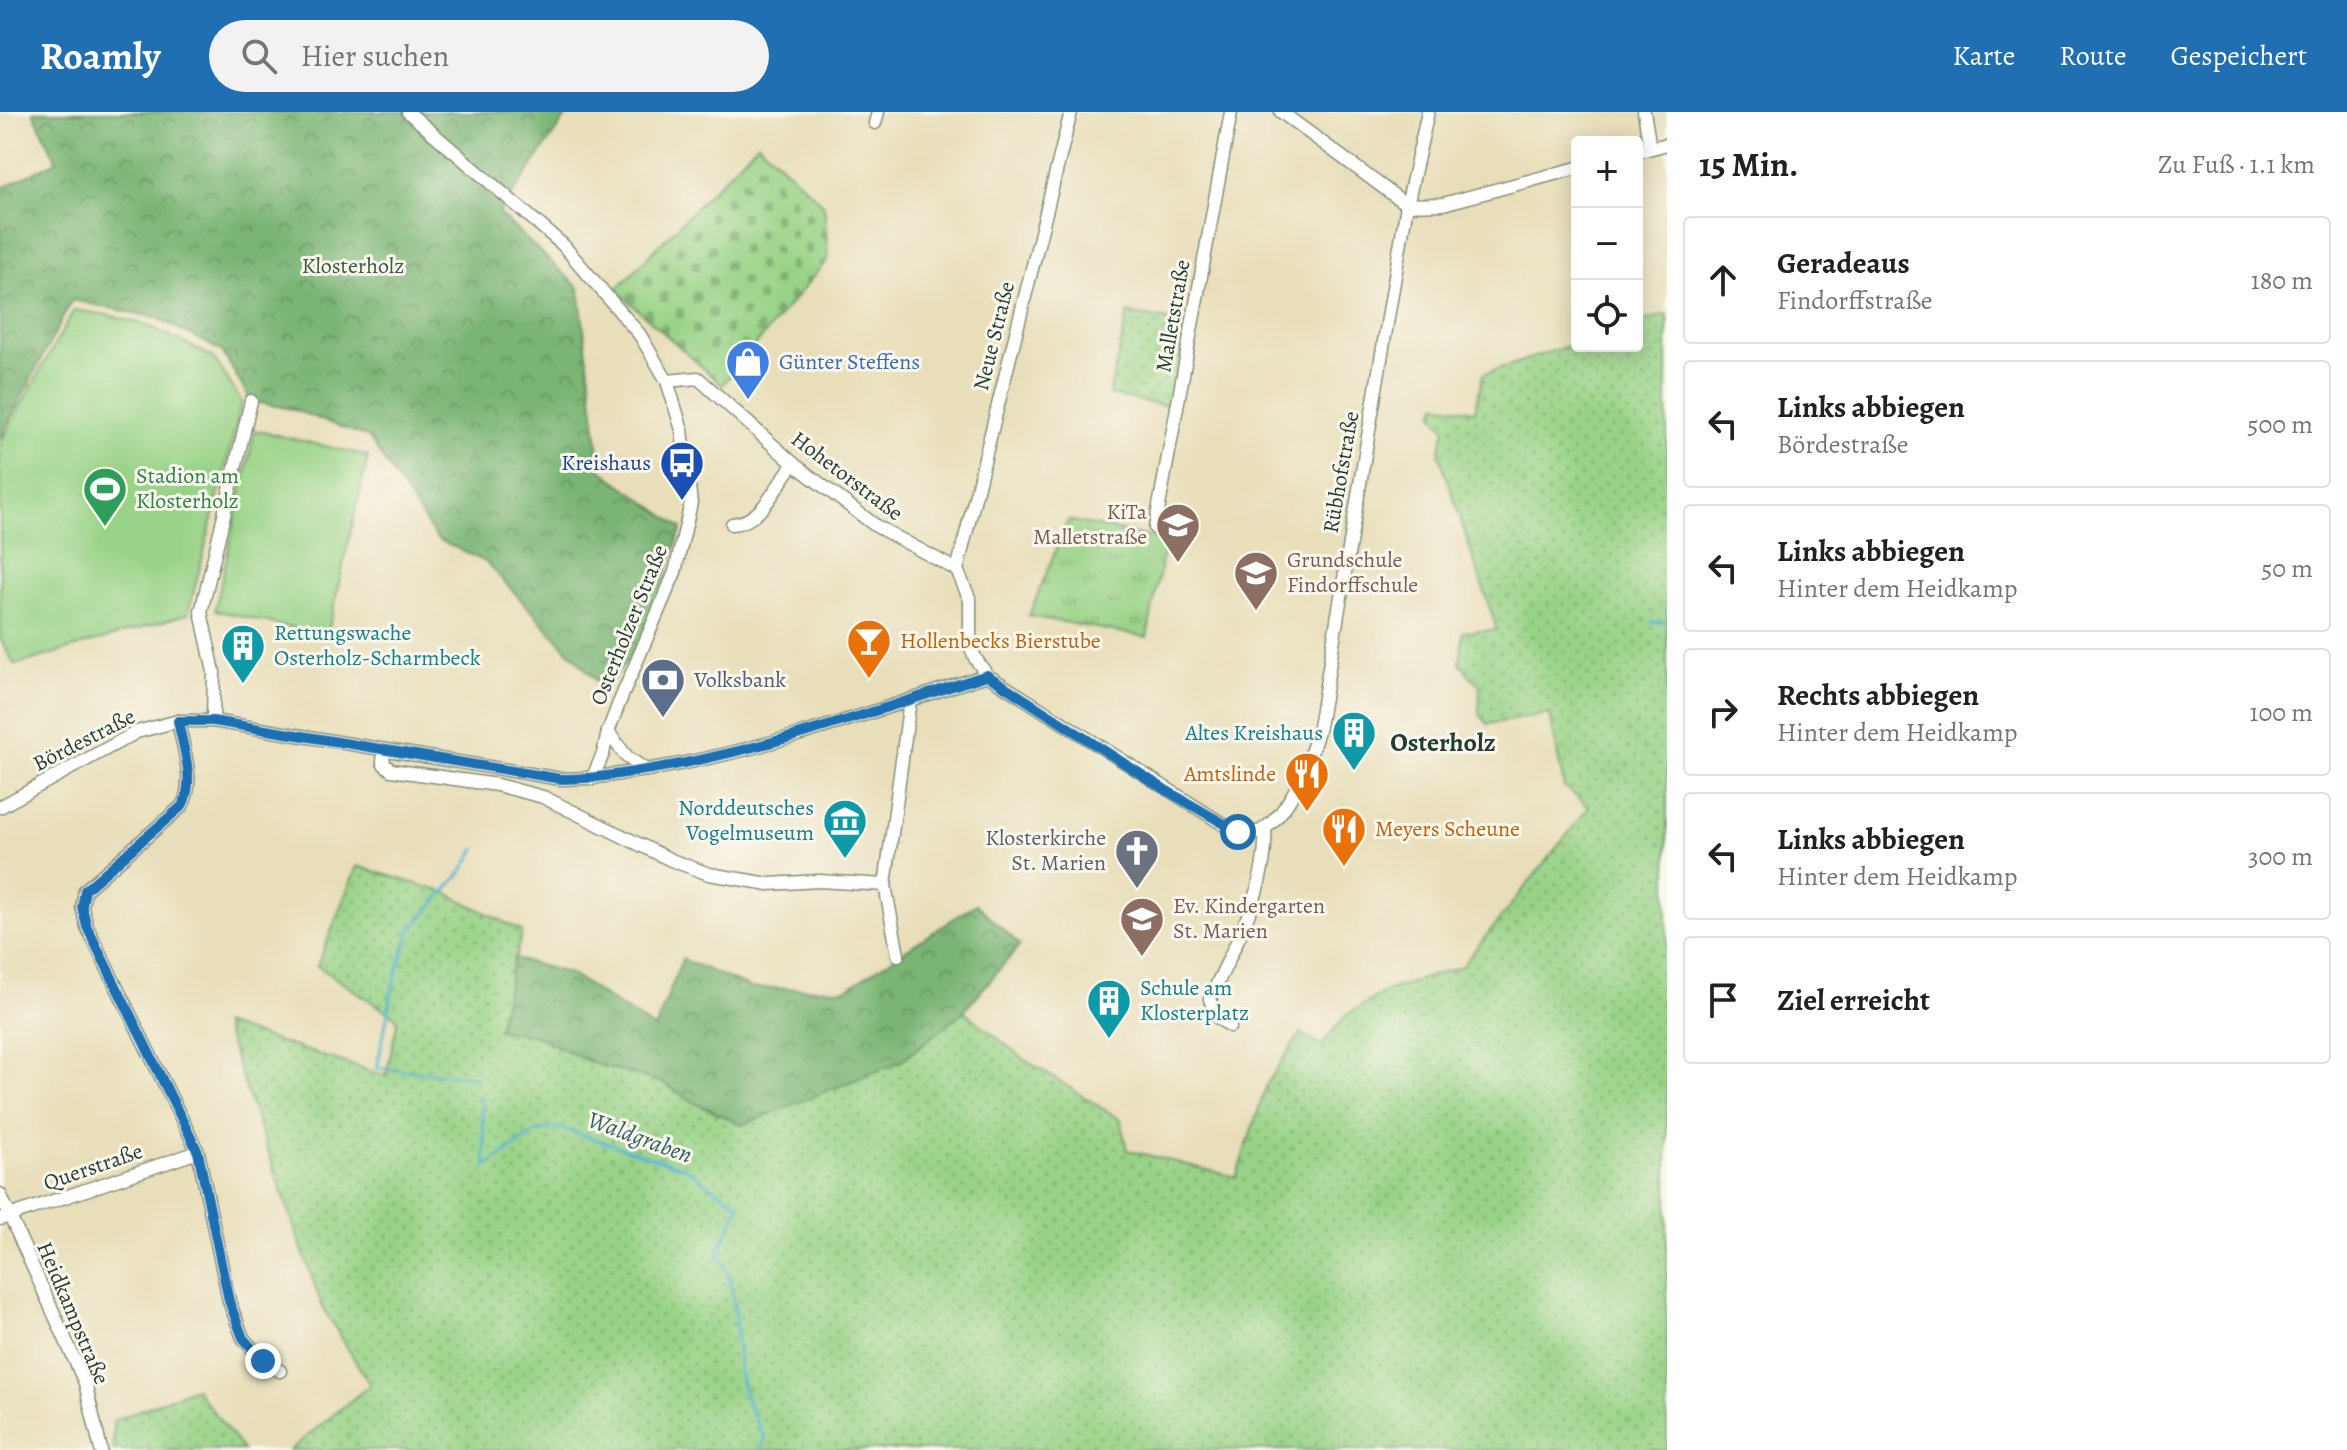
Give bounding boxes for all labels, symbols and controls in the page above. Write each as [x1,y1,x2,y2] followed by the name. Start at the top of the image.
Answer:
[209,20,769,92] search box
[40,30,161,82] text: Roamly
[237,34,281,78] icon: search
[301,36,449,76] text: Hier suchen
[1952,37,2015,75] text: Karte
[2059,37,2127,75] text: Route
[2171,37,2307,75] text: Gespeichert
[1571,136,1643,352] map controls
[1571,136,1643,208] button: +
[1699,141,1798,188] text: 15 Min.
[2158,147,2315,182] text: Zu Fuß · 1.1 km
[1571,208,1643,280] button: −
[1777,243,1910,283] text: Geradeaus
[302,251,404,281] park label: Klosterholz
[1148,257,1198,375] street label: Malletstraße
[1701,258,1745,302] icon: ahead
[2251,263,2313,298] text: 180 m
[966,278,1022,394] street label: Neue Straße
[1571,280,1643,352] button: locate
[1777,283,1932,318] text: Findorffstraße
[724,338,772,401] shop icon: Günter Steffens
[779,347,920,377] place label: Günter Steffens
[1777,387,1965,427] text: Links abbiegen
[1701,402,1745,446] icon: left
[2247,407,2313,442] text: 500 m
[1316,409,1366,535] street label: Rübhofstraße
[785,424,909,528] street label: Hohetorstraße
[1777,427,1908,462] text: Bördestraße
[658,439,706,502] bus stop icon: Kreishaus
[561,448,651,478] place label: Kreishaus
[136,461,239,516] place label: Stadion am Klosterholz
[81,465,129,528] sports icon: Stadion am Klosterholz
[1033,497,1148,552] place label: KiTa Malletstraße
[1154,501,1202,564] school or university icon: KiTa Malletstraße
[1777,531,1965,571] text: Links abbiegen
[583,540,675,710] street label: Osterholzer Straße
[1287,545,1418,600] place label: Grundschule Findorffschule
[1701,546,1745,590] icon: left
[1232,549,1280,612] school or university icon: Grundschule Findorffschule
[2261,551,2313,586] text: 50 m
[1777,571,2018,606] text: Hinter dem Heidkamp
[845,617,893,680] bar icon: Hollenbecks Bierstube
[274,618,481,673] place label: Rettungswache Osterholz-Scharmbeck
[219,622,267,685] building icon: Rettungswache Osterholz-Scharmbeck
[900,626,1101,656] place label: Hollenbecks Bierstube
[639,656,687,719] bank icon: Volksbank
[693,665,786,695] place label: Volksbank
[1777,675,1979,715] text: Rechts abbiegen
[1701,690,1745,734] icon: right
[2250,695,2313,730] text: 100 m
[28,701,140,779] street label: Bördestraße
[1330,709,1378,772] building icon: Altes Kreishaus
[1777,715,2018,750] text: Hinter dem Heidkamp
[1184,718,1323,748] place label: Altes Kreishaus
[1390,725,1496,760] district label: Osterholz
[1283,750,1331,813] restaurant icon: Amtslinde
[1183,759,1276,789] place label: Amtslinde
[678,793,814,848] place label: Norddeutsches Vogelmuseum
[821,797,869,860] museum icon: Norddeutsches Vogelmuseum
[1320,805,1368,868] restaurant icon: Meyers Scheune
[1220,814,1256,850] route start
[1375,814,1520,844] place label: Meyers Scheune
[1777,819,1965,859] text: Links abbiegen
[985,823,1106,878] place label: Klosterkirche St. Marien
[1113,827,1161,890] church icon: Klosterkirche St. Marien
[1701,834,1745,878] icon: left
[2248,839,2313,874] text: 300 m
[1777,859,2018,894] text: Hinter dem Heidkamp
[1173,891,1325,946] place label: Ev. Kindergarten St. Marien
[1118,895,1166,958] school or university icon: Ev. Kindergarten St. Marien
[1140,973,1249,1028] place label: Schule am Klosterplatz
[1085,977,1133,1040] building icon: Schule am Klosterplatz
[1701,978,1745,1022] icon: arrive
[1777,980,1930,1020] text: Ziel erreicht
[583,1103,697,1171] water label: Waldgraben
[39,1136,147,1198] street label: Querstraße
[29,1237,117,1389] street label: Heidkampstraße
[245,1343,281,1379] route end

